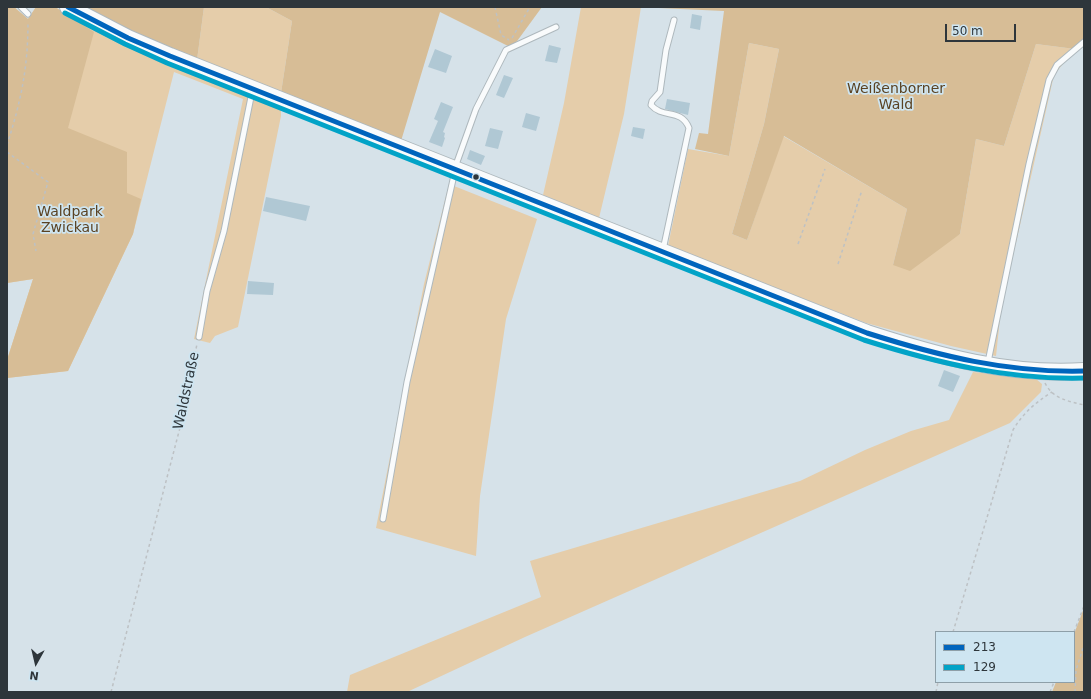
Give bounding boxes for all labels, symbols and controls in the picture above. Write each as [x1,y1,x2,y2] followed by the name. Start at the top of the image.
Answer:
[947,16,1018,42] scale bar
[952,24,983,38] text: 50 m
[847,81,945,114] park label: Weißenborner Wald
[471,172,481,182] unlabelled marker
[37,204,103,236] park label: Waldpark Zwickau
[171,351,203,431] street label: Waldstraße
[935,631,1075,683] legend
[973,640,996,654] text: 213
[16,643,56,683] north arrow
[973,660,996,674] text: 129
[29,668,40,682] text: N

